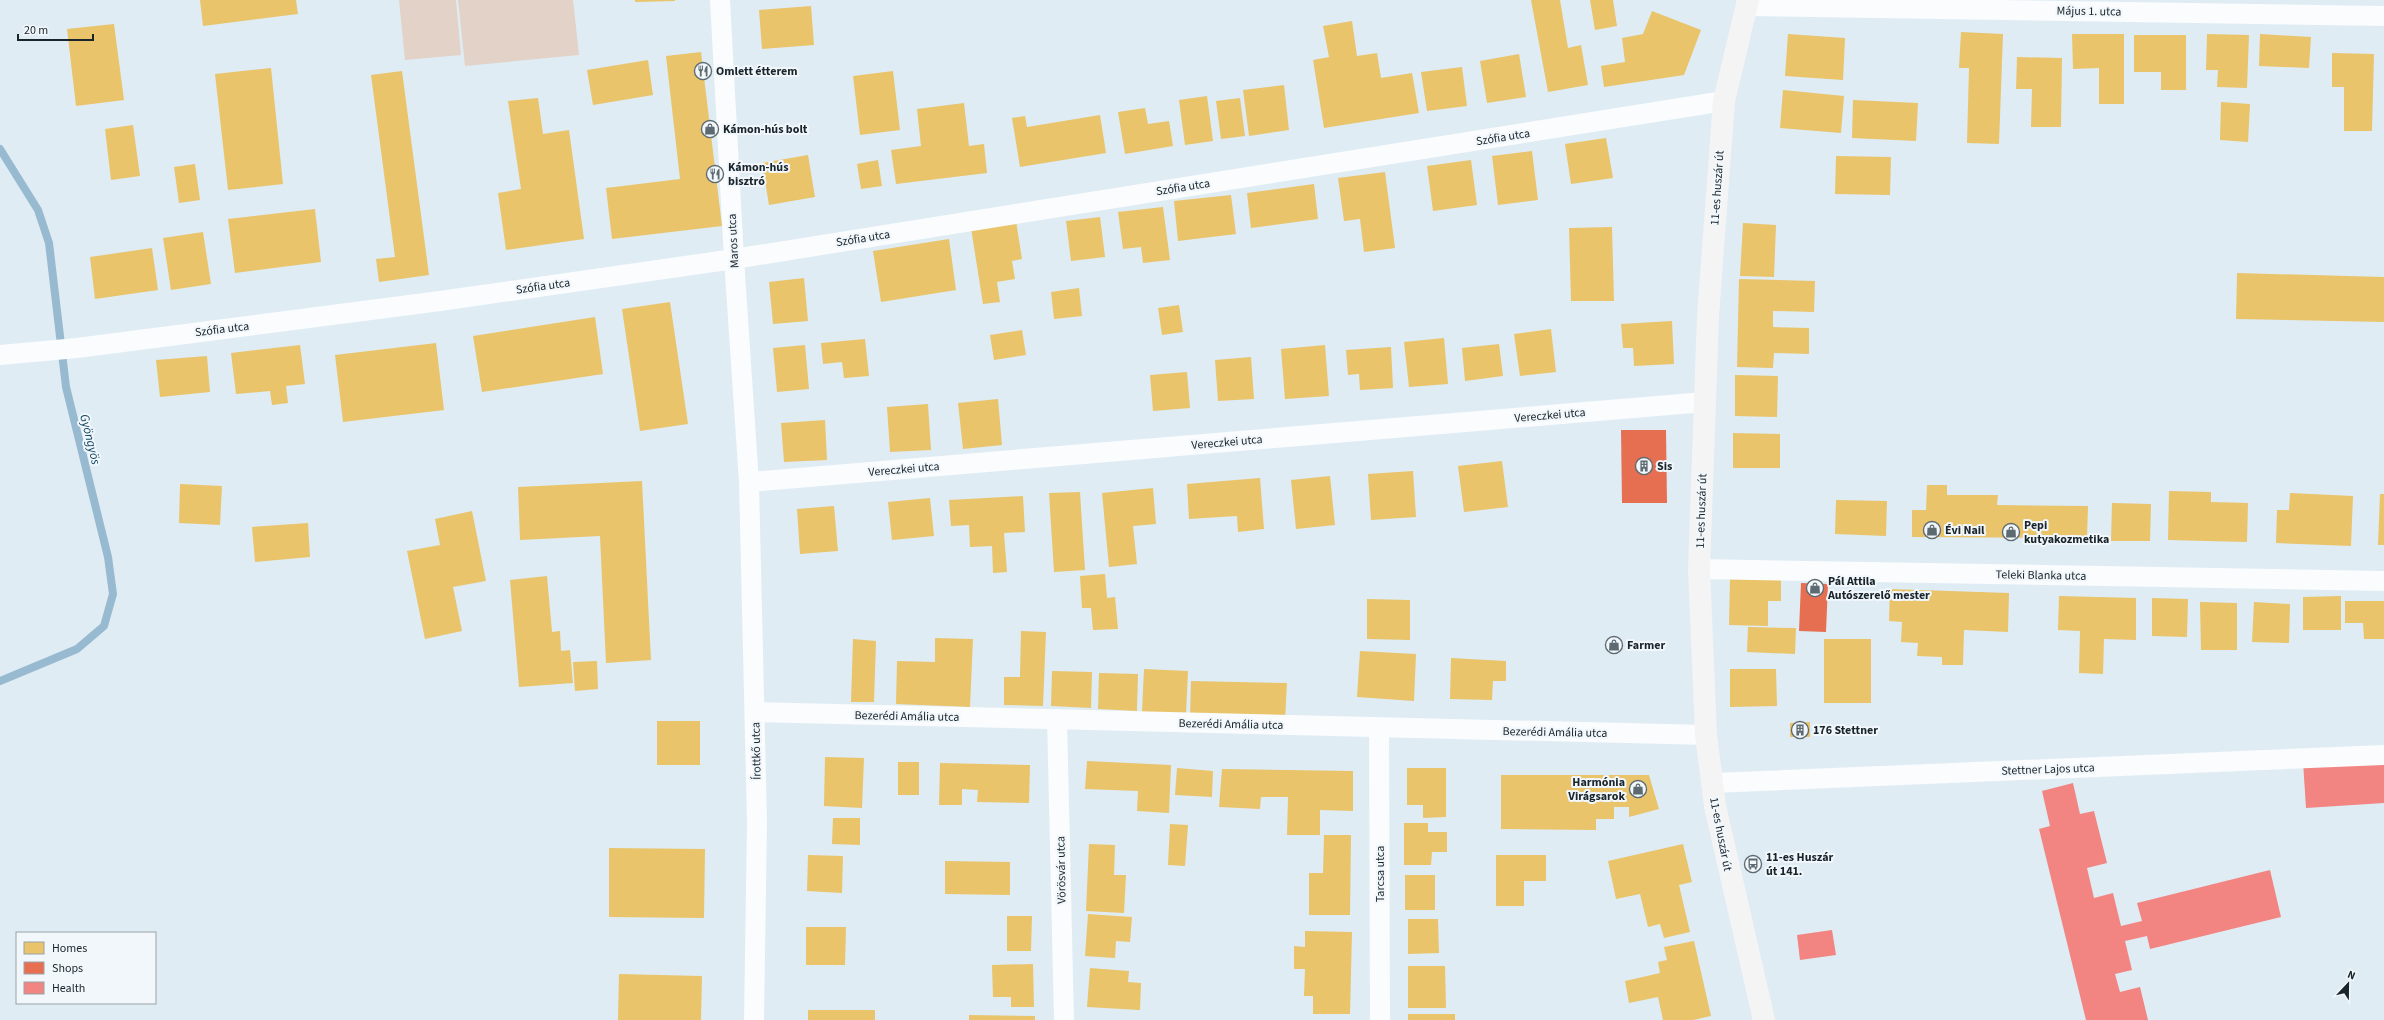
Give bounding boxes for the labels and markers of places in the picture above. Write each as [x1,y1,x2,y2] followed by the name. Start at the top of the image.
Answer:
[693,61,713,81] restaurant icon: Omlett étterem
[716,63,798,80] place label: Omlett étterem
[700,119,720,139] shop icon: Kámon-hús bolt
[723,121,808,138] place label: Kámon-hús bolt
[728,159,788,190] place label: Kámon-hús bisztró
[705,164,725,184] restaurant icon: Kámon-hús bisztró
[1634,456,1654,476] building icon: Sis
[1657,458,1672,475] place label: Sis
[2024,517,2109,548] place label: Pepi kutyakozmetika
[1922,520,1942,540] shop icon: Évi Nail
[1945,522,1985,539] place label: Évi Nail
[2001,522,2021,542] shop icon: Pepi kutyakozmetika
[1827,573,1930,604] place label: Pál Attila Autószerelő mester
[1805,578,1825,598] shop icon: Pál Attila Autószerelő mester
[1604,635,1624,655] shop icon: Farmer
[1627,637,1665,654] place label: Farmer
[1790,720,1810,740] building icon: 176 Stettner
[1813,722,1878,739] place label: 176 Stettner
[1567,774,1625,805] place label: Harmónia Virágsarok
[1628,779,1648,799] shop icon: Harmónia Virágsarok
[1766,849,1833,880] place label: 11-es Huszár út 141.
[1743,854,1763,874] bus stop icon: 11-es Huszár út 141.

